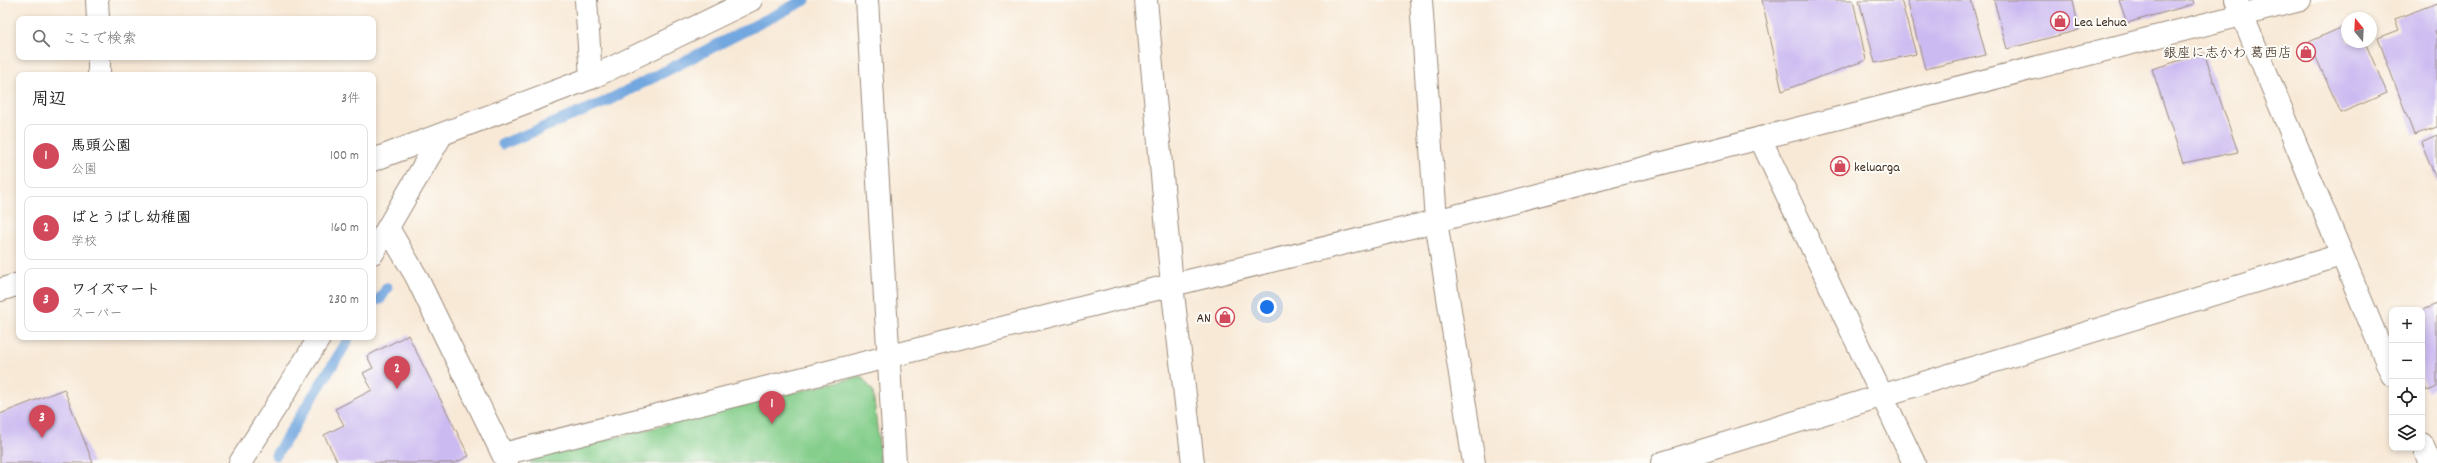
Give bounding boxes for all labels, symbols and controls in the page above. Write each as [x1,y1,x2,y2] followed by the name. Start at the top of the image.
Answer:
[2049,10,2071,32] shop icon: Lea Lehua
[2341,12,2377,48] north arrow
[2074,13,2127,33] place label: Lea Lehua
[16,16,376,60] search box
[30,27,52,49] icon: search
[62,29,137,51] text: ここで検索
[2295,41,2317,63] shop icon: 銀座に志かわ 葛西店
[2163,44,2292,64] place label: 銀座に志かわ 葛西店
[32,89,66,113] text: 周辺
[341,90,360,109] text: 3件
[71,136,131,158] text: 馬頭公園
[45,147,47,166] text: 1
[330,147,359,166] text: 100 m
[1829,155,1851,177] shop icon: keluarga
[1854,158,1900,178] place label: keluarga
[71,161,97,180] text: 公園
[71,208,191,230] text: ばとうばし幼稚園
[43,219,49,238] text: 2
[331,219,359,238] text: 160 m
[71,233,97,252] text: 学校
[71,280,160,302] text: ワイズマート
[43,291,49,310] text: 3
[329,291,359,310] text: 230 m
[1257,297,1277,317] your location
[71,305,122,324] text: スーパー
[1214,306,1236,328] shop icon: AN
[2389,307,2425,451] map controls
[2389,307,2425,343] button: +
[1196,309,1211,329] place label: AN
[2389,343,2425,379] button: −
[384,356,410,389] pin: 2
[2389,379,2425,415] button: locate
[759,391,785,424] pin: 1
[29,405,55,438] pin: 3
[2389,415,2425,451] button: layers

